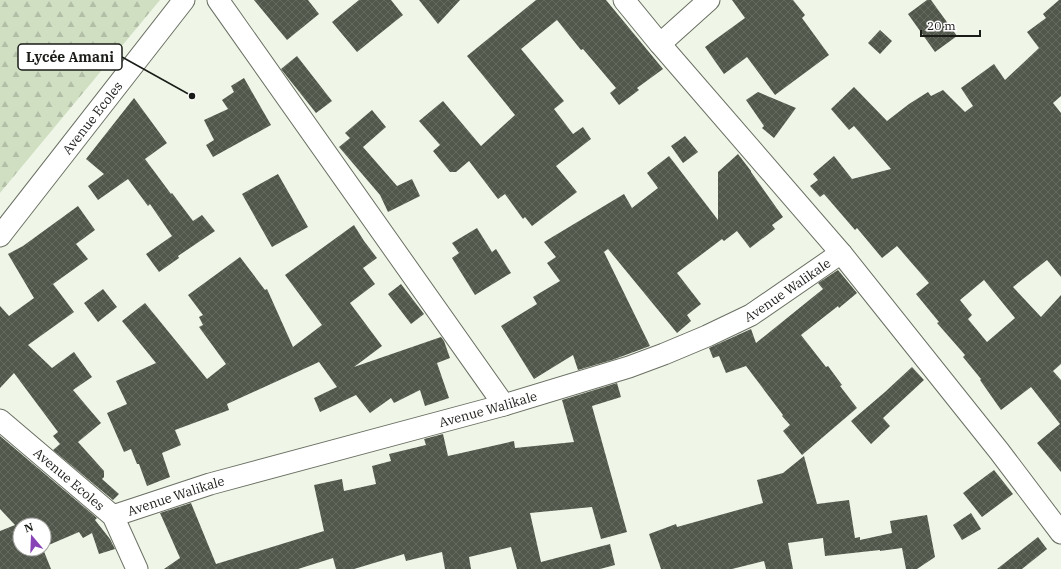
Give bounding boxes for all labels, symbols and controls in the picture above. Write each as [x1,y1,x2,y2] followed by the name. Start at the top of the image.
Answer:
[921,12,980,38] scale bar
[927,18,956,33] text: 20 m
[18,44,122,70] callout: Lycée Amani
[26,48,114,66] text: Lycée Amani
[59,78,126,158] street label: Avenue Ecoles
[742,255,834,326] street label: Avenue Walikale
[437,387,539,431] street label: Avenue Walikale
[30,444,108,514] street label: Avenue Ecoles
[125,473,226,520] street label: Avenue Walikale
[12,517,52,557] north arrow
[22,519,35,536] text: N

